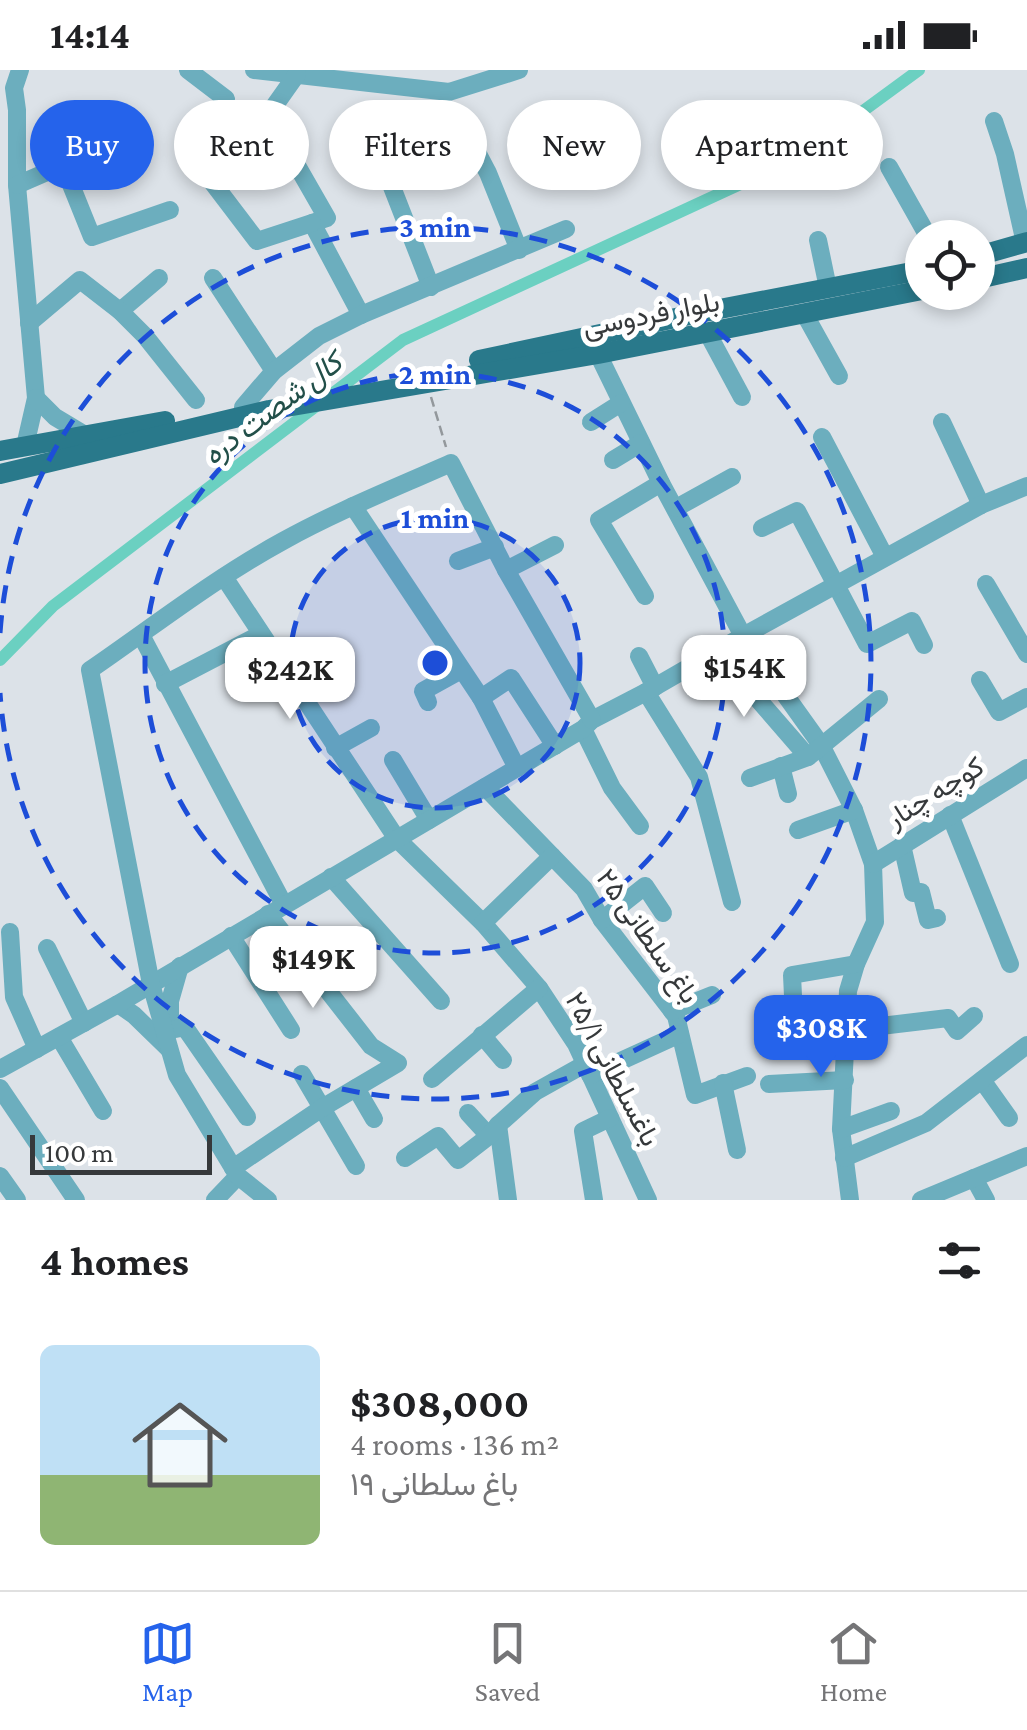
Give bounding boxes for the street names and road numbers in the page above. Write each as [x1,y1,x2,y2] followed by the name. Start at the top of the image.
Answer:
[580,286,722,344] street label: بلوار فردوسی
[880,750,991,837] street label: کوچه چنار
[588,863,706,1011] street label: باغ سلطانی ۲۵
[559,987,667,1152] street label: باغسلطانی ۲۵/۱

